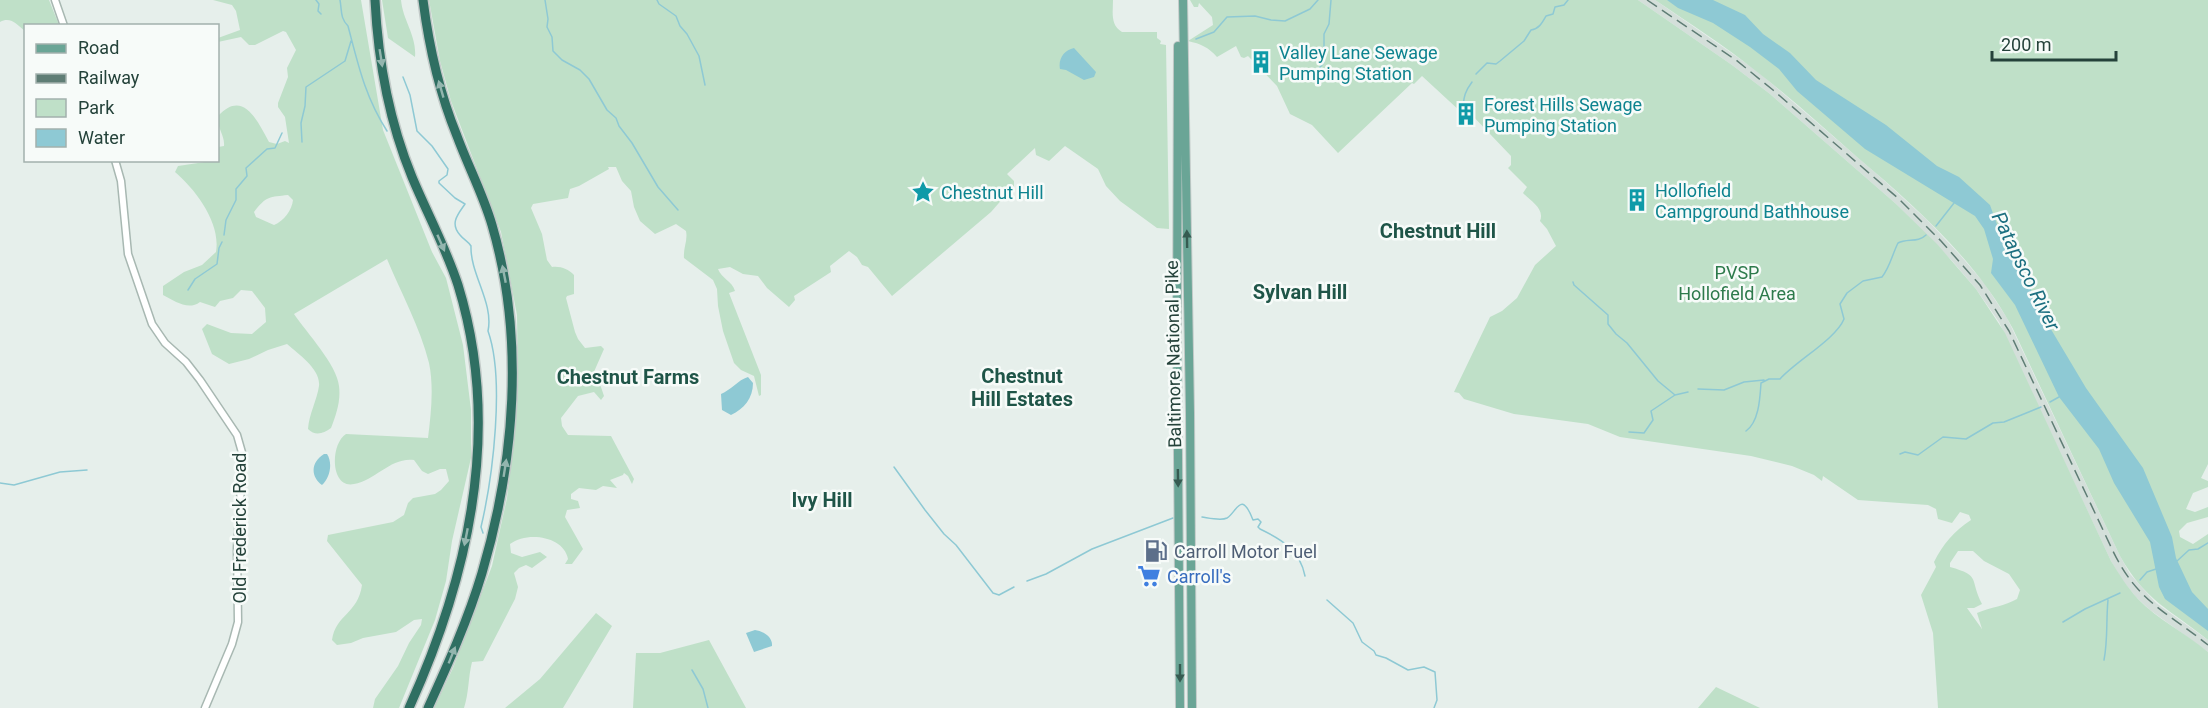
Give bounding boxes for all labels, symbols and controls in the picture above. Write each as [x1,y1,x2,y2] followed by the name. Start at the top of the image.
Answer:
[24,24,219,162] legend
[1992,24,2116,62] scale bar
[2001,34,2052,55] text: 200 m
[78,37,119,58] text: Road
[1279,42,1438,84] place label: Valley Lane Sewage Pumping Station
[376,49,385,68] one-way arrow
[1248,49,1274,75] building icon: Valley Lane Sewage Pumping Station
[78,67,140,88] text: Railway
[436,80,445,98] one-way arrow
[1484,94,1642,136] place label: Forest Hills Sewage Pumping Station
[78,97,115,118] text: Park
[1453,101,1479,127] building icon: Forest Hills Sewage Pumping Station
[78,127,125,148] text: Water
[910,179,936,205] place icon: Chestnut Hill
[1655,180,1849,222] place label: Hollofield Campground Bathhouse
[941,182,1044,203] place label: Chestnut Hill
[1624,187,1650,213] building icon: Hollofield Campground Bathhouse
[1987,208,2066,336] water label: Patapsco River
[1380,219,1496,243] district label: Chestnut Hill
[1182,230,1192,249] one-way arrow
[436,234,446,252] one-way arrow
[1161,260,1185,448] street label: Baltimore National Pike
[1678,262,1796,304] park label: PVSP Hollofield Area
[499,264,508,283] one-way arrow
[1253,280,1347,304] district label: Sylvan Hill
[971,364,1073,411] district label: Chestnut Hill Estates
[557,365,699,389] district label: Chestnut Farms
[229,452,250,604] street label: Old Frederick Road
[501,458,510,477] one-way arrow
[1174,469,1183,488] one-way arrow
[791,488,853,512] district label: Ivy Hill
[461,527,470,546] one-way arrow
[1143,538,1169,564] fuel station icon: Carroll Motor Fuel
[1174,541,1317,562] place label: Carroll Motor Fuel
[1136,563,1162,589] supermarket icon: Carroll's
[1167,566,1231,587] place label: Carroll's
[447,645,457,663] one-way arrow
[1175,664,1185,683] one-way arrow

